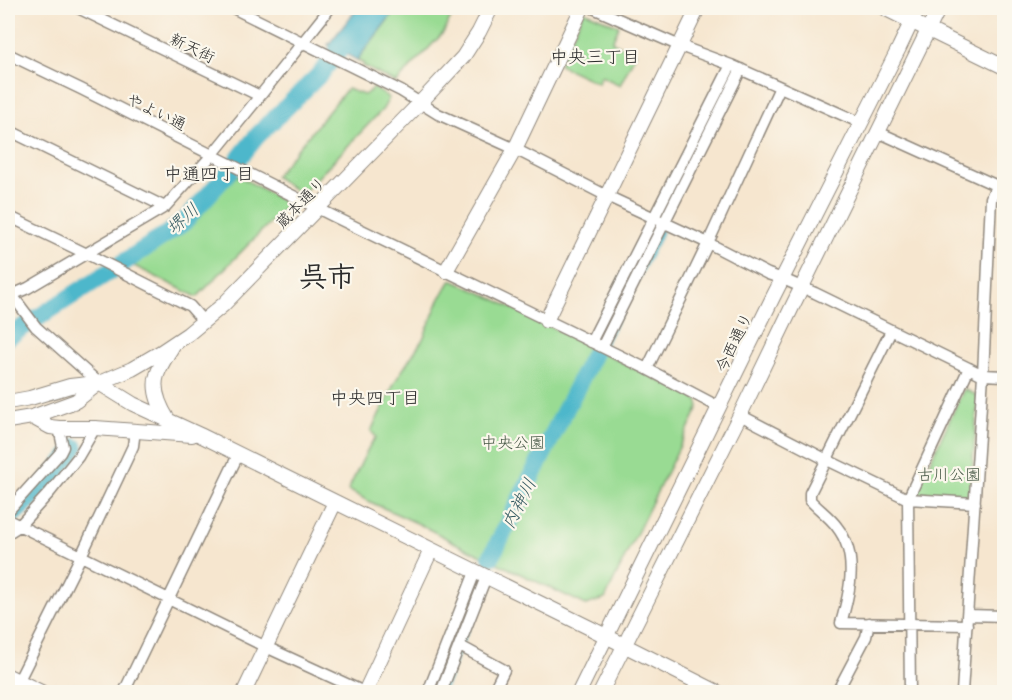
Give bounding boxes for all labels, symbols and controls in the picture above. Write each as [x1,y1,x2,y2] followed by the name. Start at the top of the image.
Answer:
[167,27,219,67] street label: 新天街
[550,44,640,68] district label: 中央三丁目
[124,88,190,134] street label: やよい通
[164,161,254,185] district label: 中通四丁目
[270,172,330,232] street label: 蔵本通り
[161,197,203,239] water label: 堺川
[299,257,355,293] district label: 呉市
[710,309,756,375] street label: 今西通り
[330,385,420,409] district label: 中央四丁目
[481,431,545,452] park label: 中央公園
[917,463,981,484] park label: 古川公園
[495,473,541,533] water label: 内神川

